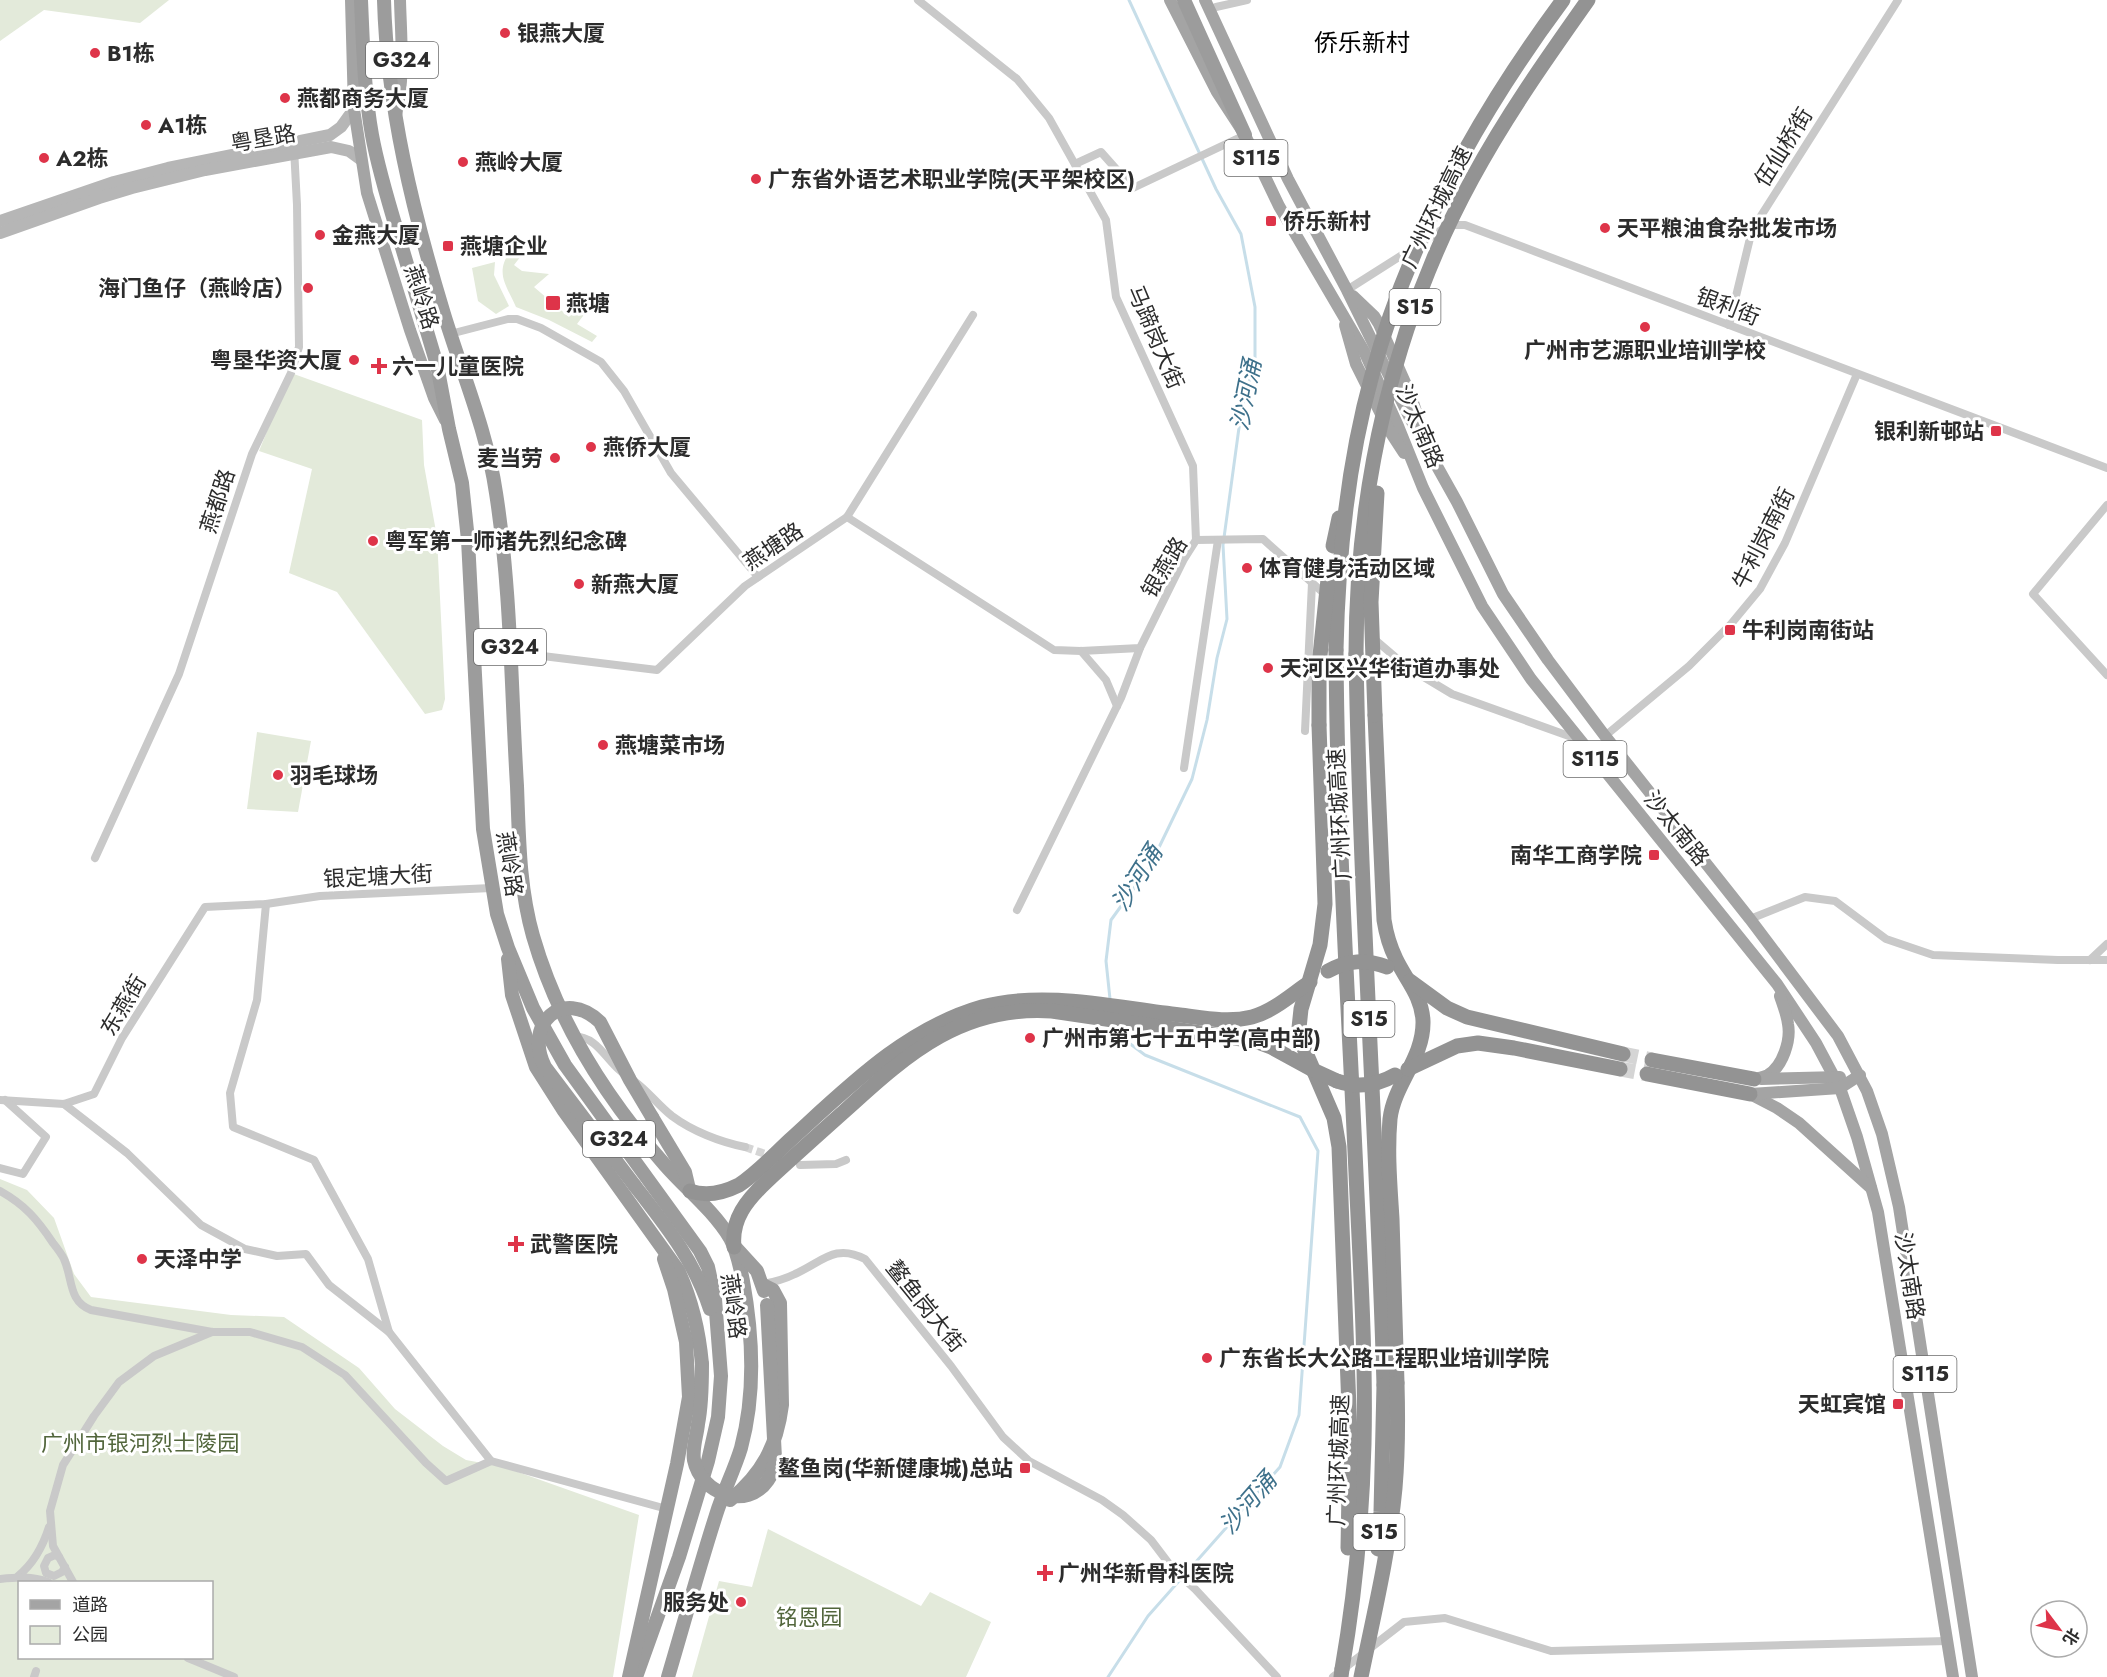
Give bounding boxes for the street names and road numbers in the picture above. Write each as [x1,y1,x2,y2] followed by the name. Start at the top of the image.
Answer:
[366,42,438,78] road number: G324
[1746,101,1820,193] street label: 伍仙桥街
[228,117,298,159] street label: 粤垦路
[1224,140,1288,176] road number: S115
[1393,141,1479,273] street label: 广州环城高速
[397,261,447,333] street label: 燕岭路
[1691,279,1765,333] street label: 银利街
[1120,280,1192,394] street label: 马蹄岗大街
[1390,289,1440,325] road number: S15
[1388,379,1452,473] street label: 沙太南路
[192,465,242,537] street label: 燕都路
[1724,482,1802,594] street label: 牛利岗南街
[737,514,809,578] street label: 燕塘路
[1133,530,1195,604] street label: 银燕路
[474,629,546,665] road number: G324
[1564,741,1626,777] road number: S115
[1320,747,1358,881] street label: 广州环城高速
[1637,784,1717,872] street label: 沙太南路
[489,829,531,899] street label: 燕岭路
[322,857,434,895] street label: 银定塘大街
[92,968,154,1042] street label: 东燕街
[1344,1001,1394,1037] road number: S15
[583,1121,655,1157] road number: G324
[1887,1230,1933,1322] street label: 沙太南路
[879,1253,973,1359] street label: 鳌鱼岗大街
[714,1271,754,1341] street label: 燕岭路
[1894,1356,1956,1392] road number: S115
[1320,1393,1356,1527] street label: 广州环城高速
[1354,1514,1404,1550] road number: S15

